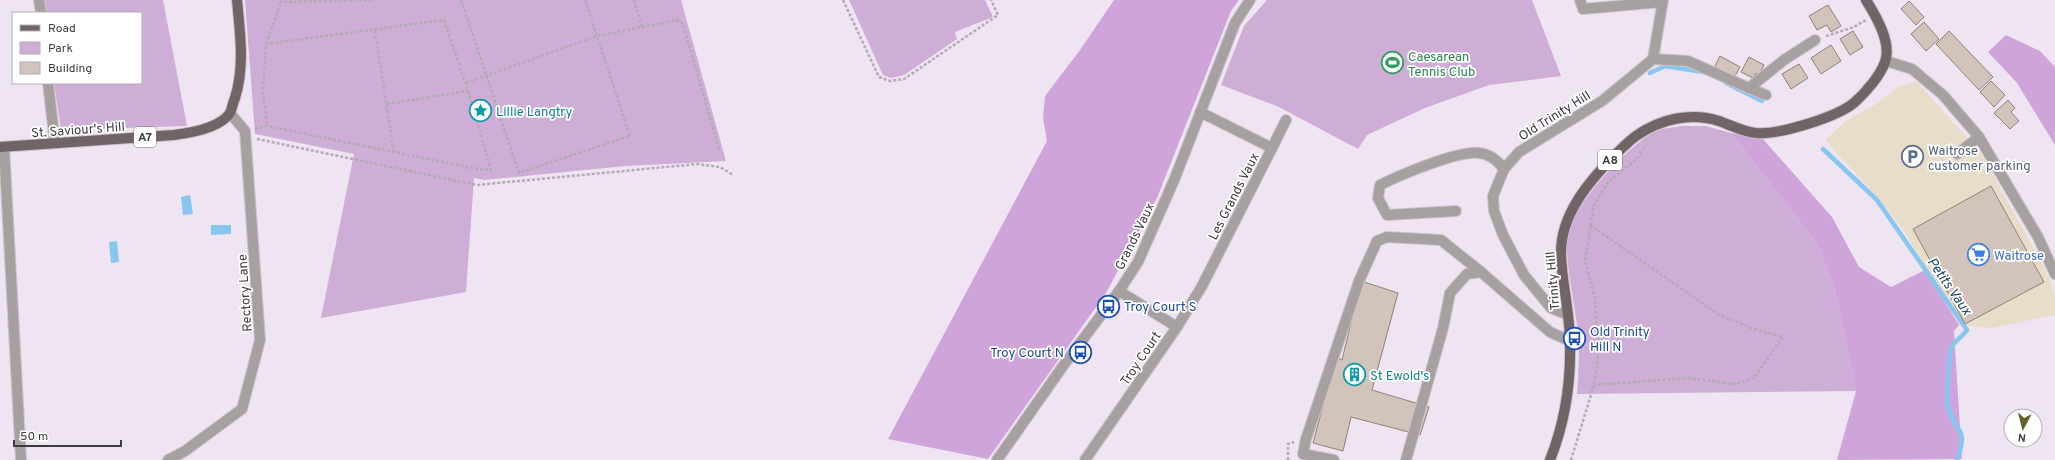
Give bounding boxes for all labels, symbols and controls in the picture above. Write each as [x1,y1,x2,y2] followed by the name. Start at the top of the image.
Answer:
[12,12,142,84] legend
[48,21,76,37] text: Road
[48,41,73,57] text: Park
[1379,50,1405,76] sports icon: Caesarean Tennis Club
[1408,50,1475,81] place label: Caesarean Tennis Club
[48,61,92,77] text: Building
[1516,88,1594,145] street label: Old Trinity Hill
[467,98,493,124] place icon: Lillie Langtry
[496,105,572,121] place label: Lillie Langtry
[31,120,125,142] street label: St. Saviour's Hill
[134,127,156,147] road number: A7
[1899,144,1925,170] parking icon: Waitrose customer parking
[1928,144,2031,175] place label: Waitrose customer parking
[1206,150,1264,243] street label: Les Grands Vaux
[1598,150,1622,170] road number: A8
[1113,200,1159,273] street label: Grands Vaux
[1965,242,1991,268] supermarket icon: Waitrose
[1994,249,2044,265] place label: Waitrose
[1543,251,1565,311] street label: Trinity Hill
[235,254,257,332] street label: Rectory Lane
[1923,255,1975,320] water label: Petits Vaux
[1095,293,1121,319] bus stop icon: Troy Court S
[1124,300,1196,316] place label: Troy Court S
[1562,325,1588,351] bus stop icon: Old Trinity Hill N
[1590,325,1650,356] place label: Old Trinity Hill N
[1118,329,1166,389] street label: Troy Court
[1067,339,1093,365] bus stop icon: Troy Court N
[990,346,1064,362] place label: Troy Court N
[1341,362,1367,388] building icon: St Ewold's
[1370,369,1429,385] place label: St Ewold's
[2003,408,2043,448] north arrow
[14,422,121,448] scale bar
[20,429,48,445] text: 50 m
[2017,430,2027,444] text: N

